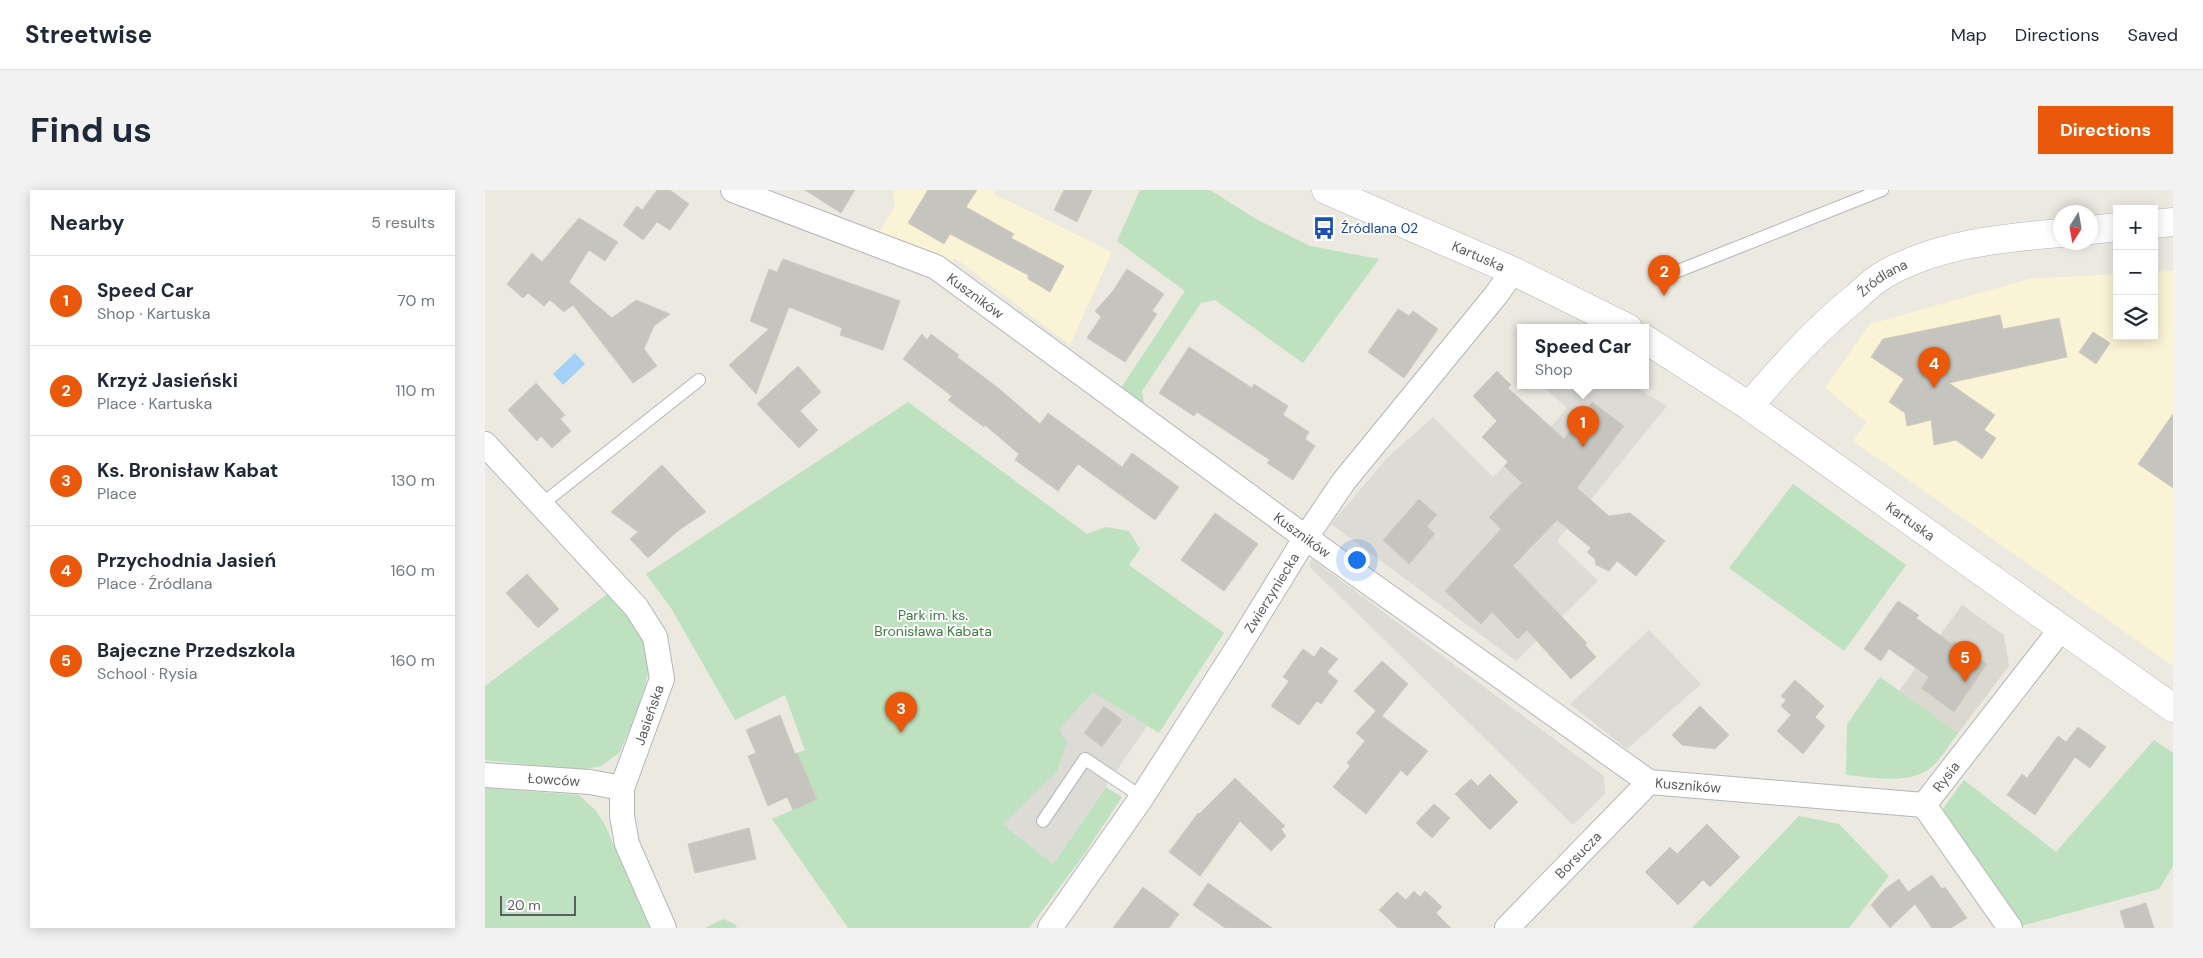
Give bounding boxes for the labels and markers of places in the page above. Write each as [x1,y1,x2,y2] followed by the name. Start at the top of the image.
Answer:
[1311,215,1337,241] bus stop icon: Źródlana 02
[1341,219,1418,237] place label: Źródlana 02
[1648,255,1680,296] pin: 2
[1918,347,1950,388] pin: 4
[1567,406,1599,447] pin: 1
[1949,641,1981,682] pin: 5
[885,692,917,733] pin: 3

